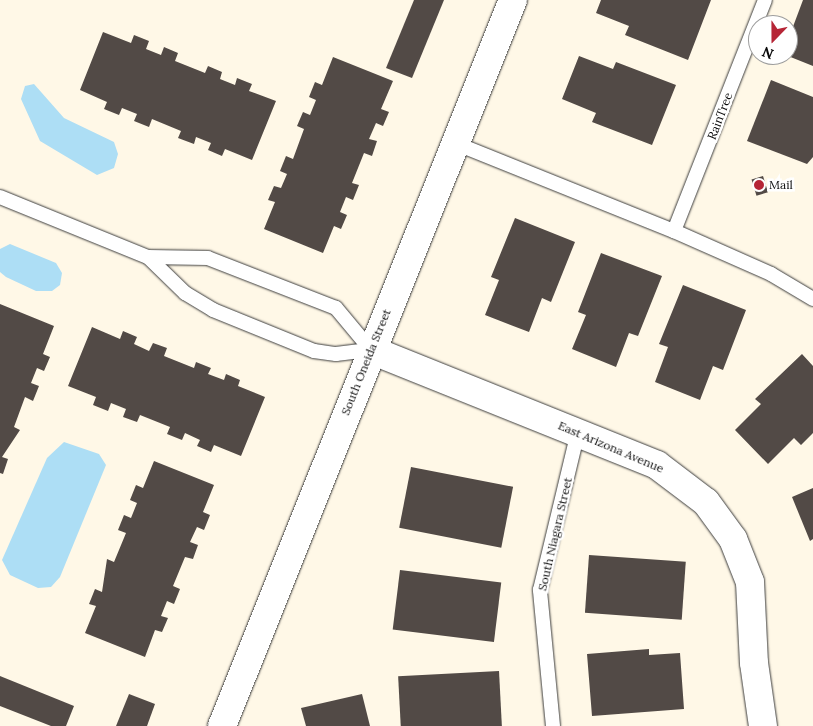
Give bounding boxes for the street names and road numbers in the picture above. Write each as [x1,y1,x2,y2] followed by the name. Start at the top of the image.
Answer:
[704,90,736,142] street label: RainTree
[338,307,394,417] street label: South Oneida Street
[556,418,666,476] street label: East Arizona Avenue
[535,476,575,592] street label: South Niagara Street

